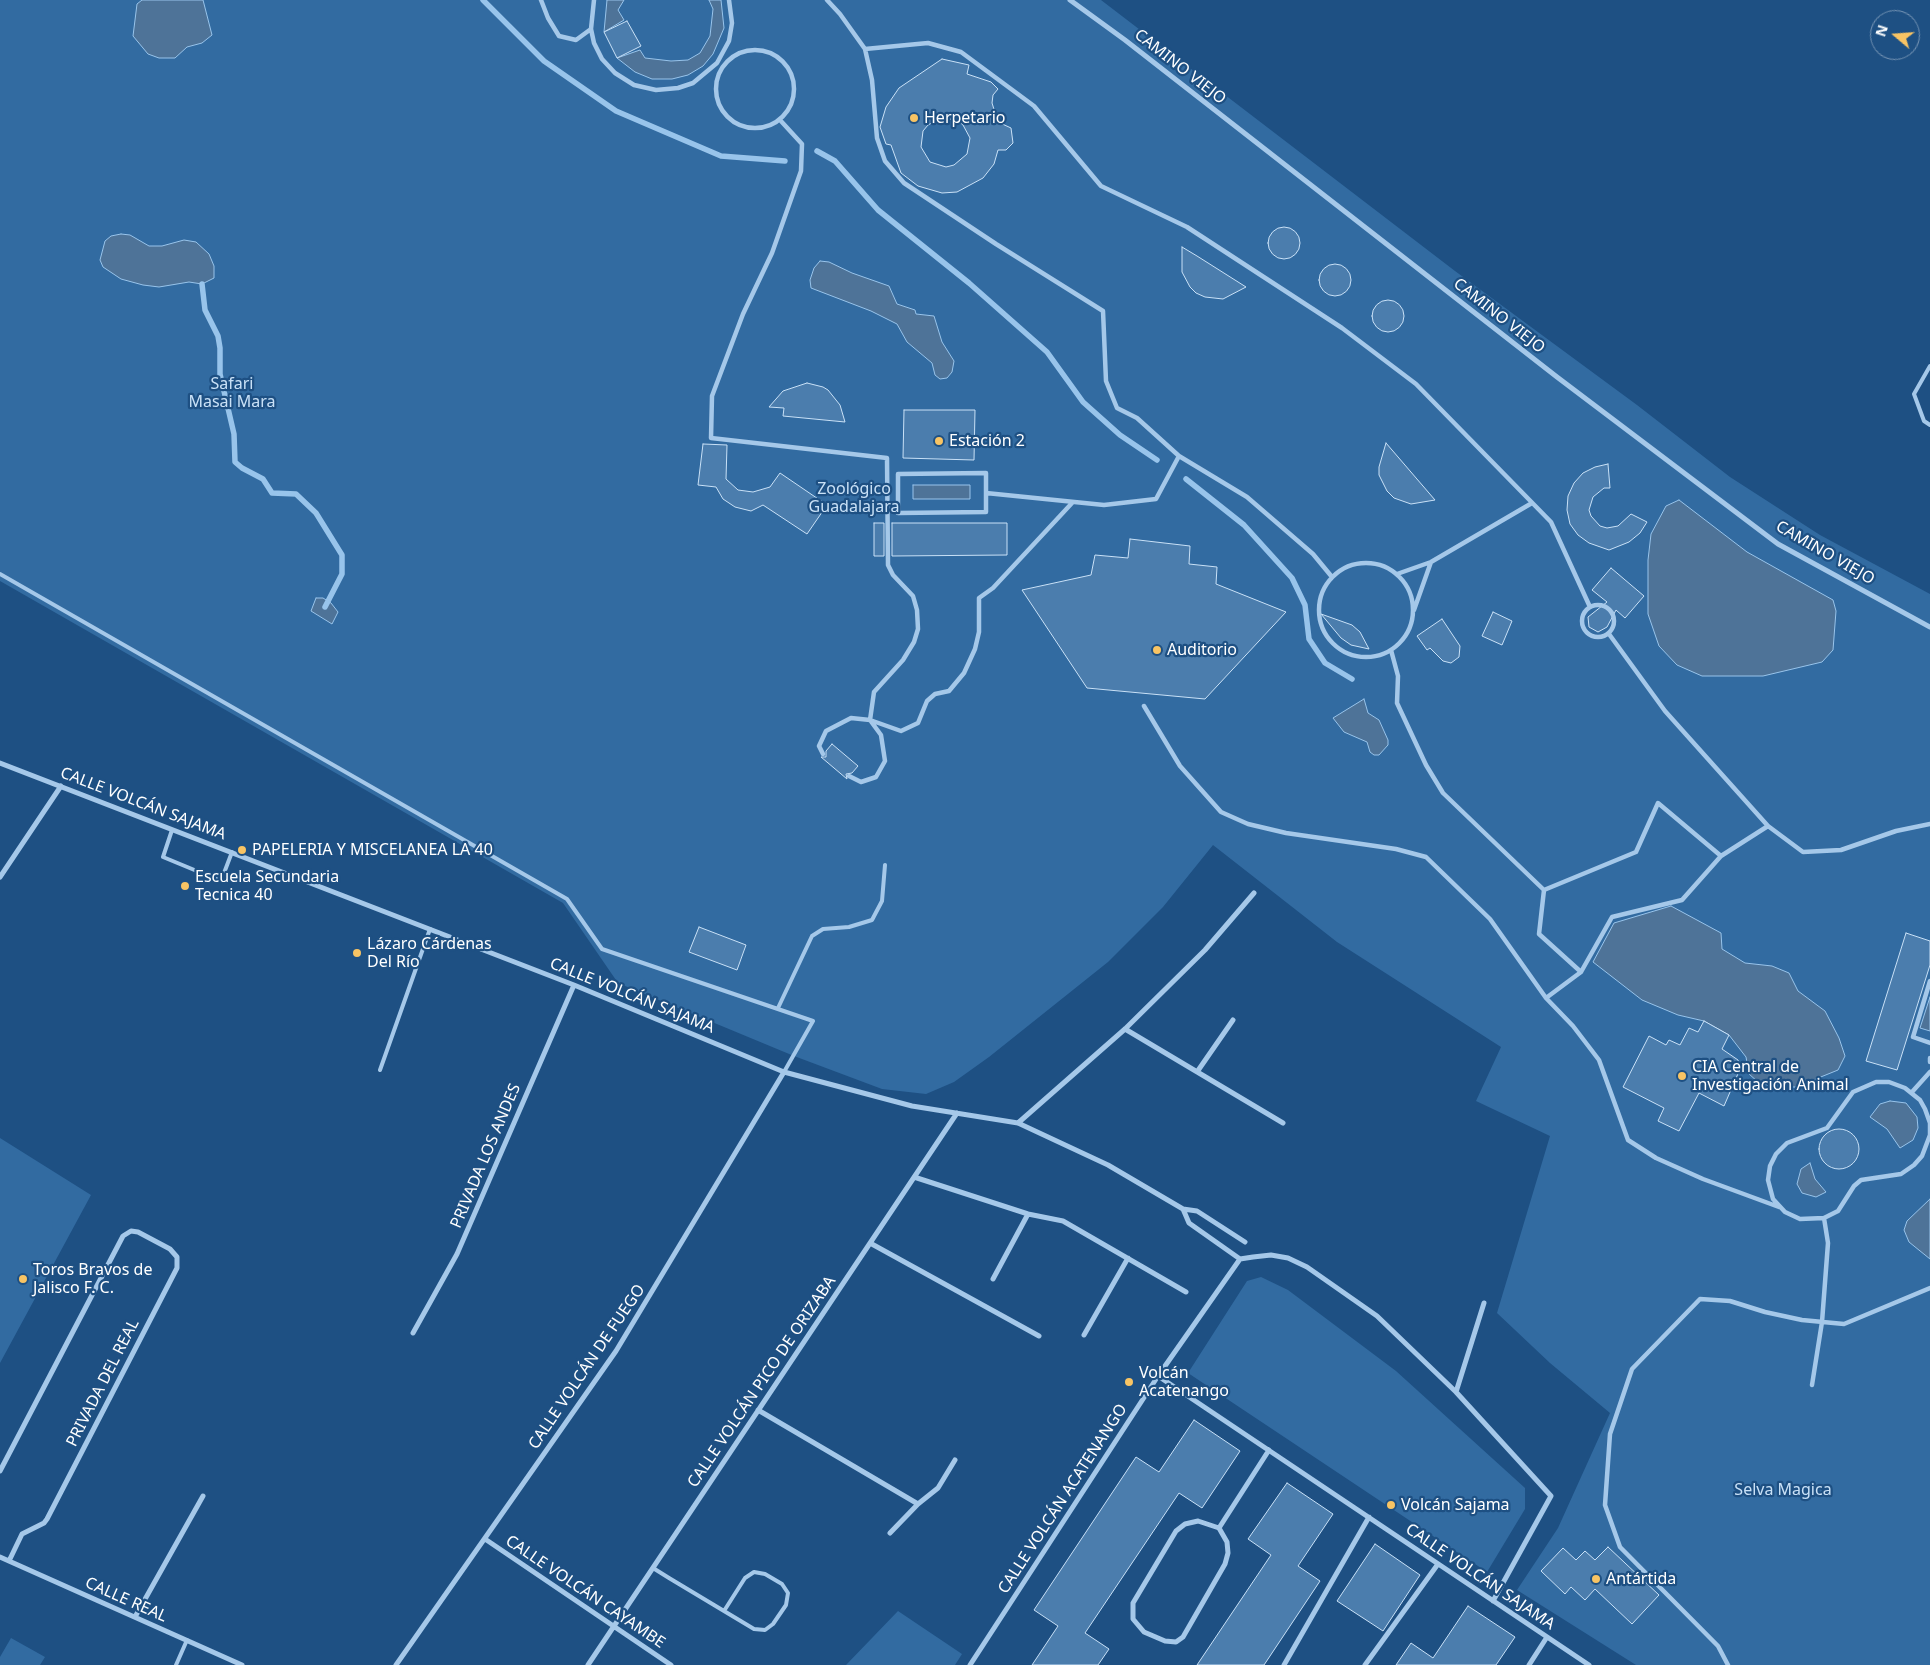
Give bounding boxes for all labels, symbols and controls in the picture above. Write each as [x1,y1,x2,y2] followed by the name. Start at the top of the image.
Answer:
[1870,10,1920,60] north arrow
[1870,22,1892,39] text: N
[1130,25,1230,109] street label: CAMINO VIEJO
[924,108,1006,128] place label: Herpetario
[908,112,920,124] marker: Herpetario
[1449,274,1549,358] street label: CAMINO VIEJO
[188,374,276,412] park label: Safari Masai Mara
[949,431,1025,451] place label: Estación 2
[933,435,945,447] marker: Estación 2
[809,479,899,517] park label: Zoológico Guadalajara
[1772,517,1878,589] street label: CAMINO VIEJO
[1167,640,1237,660] place label: Auditorio
[1151,644,1163,656] marker: Auditorio
[57,764,229,844] street label: CALLE VOLCÁN SAJAMA
[252,840,493,860] place label: PAPELERIA Y MISCELANEA LA 40
[236,844,248,856] marker: PAPELERIA Y MISCELANEA LA 40
[195,867,339,905] place label: Escuela Secundaria Tecnica 40
[179,880,191,892] marker: Escuela Secundaria Tecnica 40
[367,934,492,972] place label: Lázaro Cárdenas Del Río
[351,947,363,959] marker: Lázaro Cárdenas Del Río
[547,954,717,1038] street label: CALLE VOLCÁN SAJAMA
[1692,1057,1849,1095] place label: CIA Central de Investigación Animal
[1676,1070,1688,1082] marker: CIA Central de Investigación Animal
[447,1081,525,1231] street label: PRIVADA LOS ANDES
[33,1260,152,1298] place label: Toros Bravos de Jalisco F. C.
[17,1273,29,1285] marker: Toros Bravos de Jalisco F. C.
[684,1273,840,1491] street label: CALLE VOLCÁN PICO DE ORIZABA
[525,1281,649,1453] street label: CALLE VOLCÁN DE FUEGO
[63,1316,143,1450] street label: PRIVADA DEL REAL
[1139,1363,1229,1401] place label: Volcán Acatenango
[1123,1376,1135,1388] marker: Volcán Acatenango
[994,1401,1132,1597] street label: CALLE VOLCÁN ACATENANGO
[1734,1480,1832,1500] park label: Selva Magica
[1401,1495,1510,1515] place label: Volcán Sajama
[1385,1499,1397,1511] marker: Volcán Sajama
[1402,1520,1558,1634] street label: CALLE VOLCÁN SAJAMA
[502,1531,668,1653] street label: CALLE VOLCÁN CAYAMBE
[1606,1569,1676,1589] place label: Antártida
[82,1573,170,1627] street label: CALLE REAL
[1590,1573,1602,1585] marker: Antártida

